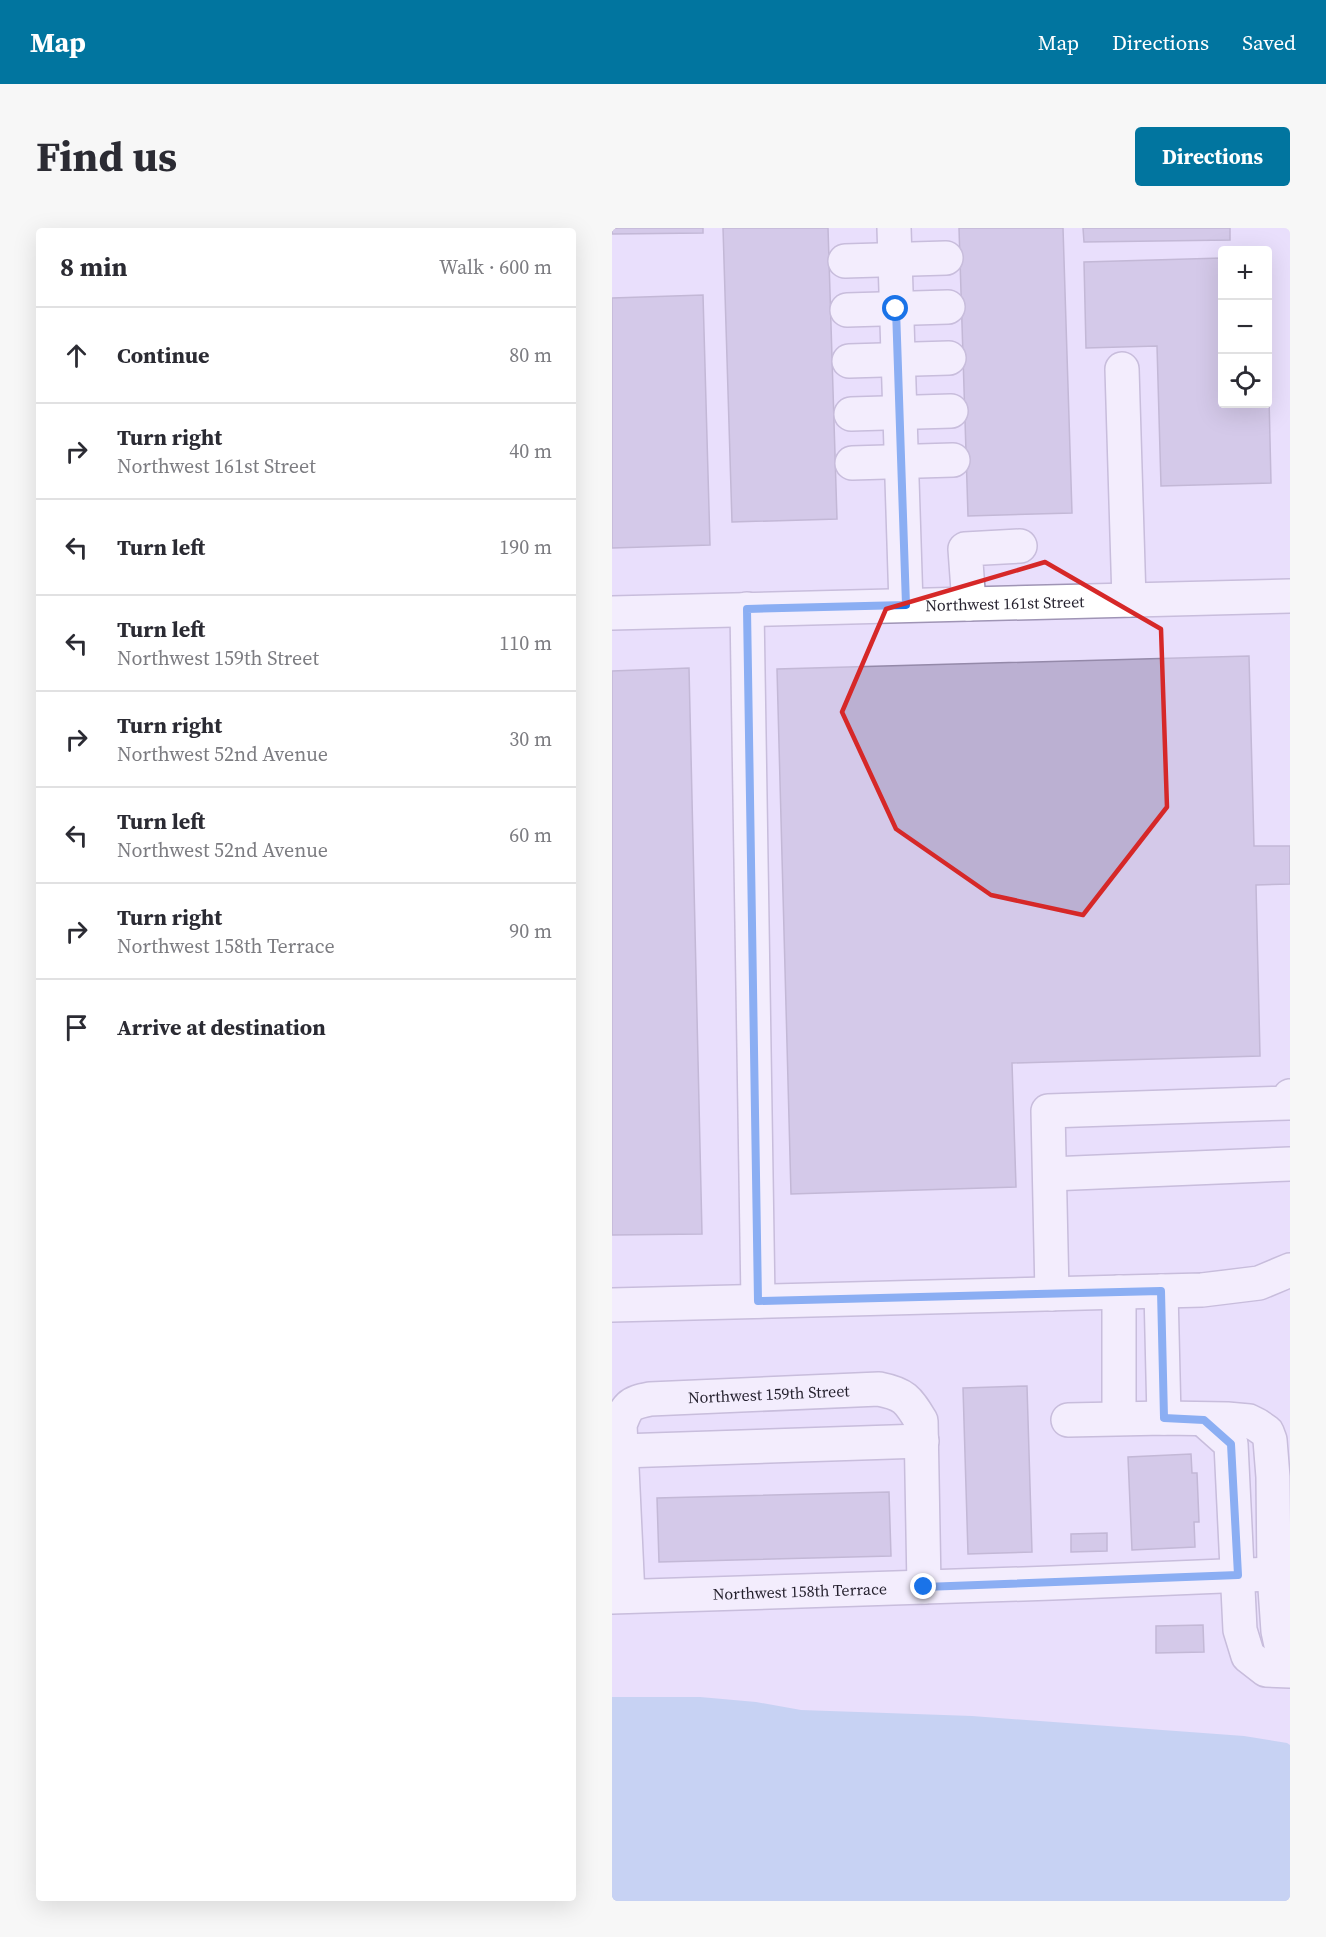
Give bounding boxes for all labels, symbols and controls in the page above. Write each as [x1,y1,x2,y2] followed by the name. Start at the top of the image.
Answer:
[30,23,86,61] text: Map
[1038,28,1079,57] text: Map
[1112,28,1209,57] text: Directions
[1242,28,1296,57] text: Saved
[36,127,177,185] text: Find us
[1135,127,1290,186] button: Directions
[1218,246,1272,408] map controls
[1218,246,1272,300] button: +
[60,249,127,285] text: 8 min
[439,253,552,281] text: Walk · 600 m
[882,295,908,321] route start
[1218,300,1272,354] button: −
[60,339,93,372] icon: ahead
[117,340,210,370] text: Continue
[509,341,552,369] text: 80 m
[1218,354,1272,408] button: locate
[117,422,222,452] text: Turn right
[60,435,93,468] icon: right
[509,437,552,465] text: 40 m
[117,452,316,480] text: Northwest 161st Street
[60,531,93,564] icon: left
[117,532,205,562] text: Turn left
[499,533,552,561] text: 190 m
[925,590,1085,616] street label: Northwest 161st Street
[117,614,205,644] text: Turn left
[60,627,93,660] icon: left
[499,629,552,657] text: 110 m
[117,644,319,672] text: Northwest 159th Street
[117,710,222,740] text: Turn right
[60,723,93,756] icon: right
[509,725,552,753] text: 30 m
[117,740,328,768] text: Northwest 52nd Avenue
[117,806,205,836] text: Turn left
[60,819,93,852] icon: left
[509,821,552,849] text: 60 m
[117,836,328,864] text: Northwest 52nd Avenue
[117,902,222,932] text: Turn right
[60,915,93,948] icon: right
[509,917,552,945] text: 90 m
[117,932,335,960] text: Northwest 158th Terrace
[60,1011,93,1044] icon: arrive
[117,1012,326,1042] text: Arrive at destination
[687,1379,851,1408] street label: Northwest 159th Street
[910,1573,936,1599] route end
[712,1577,887,1605] street label: Northwest 158th Terrace

